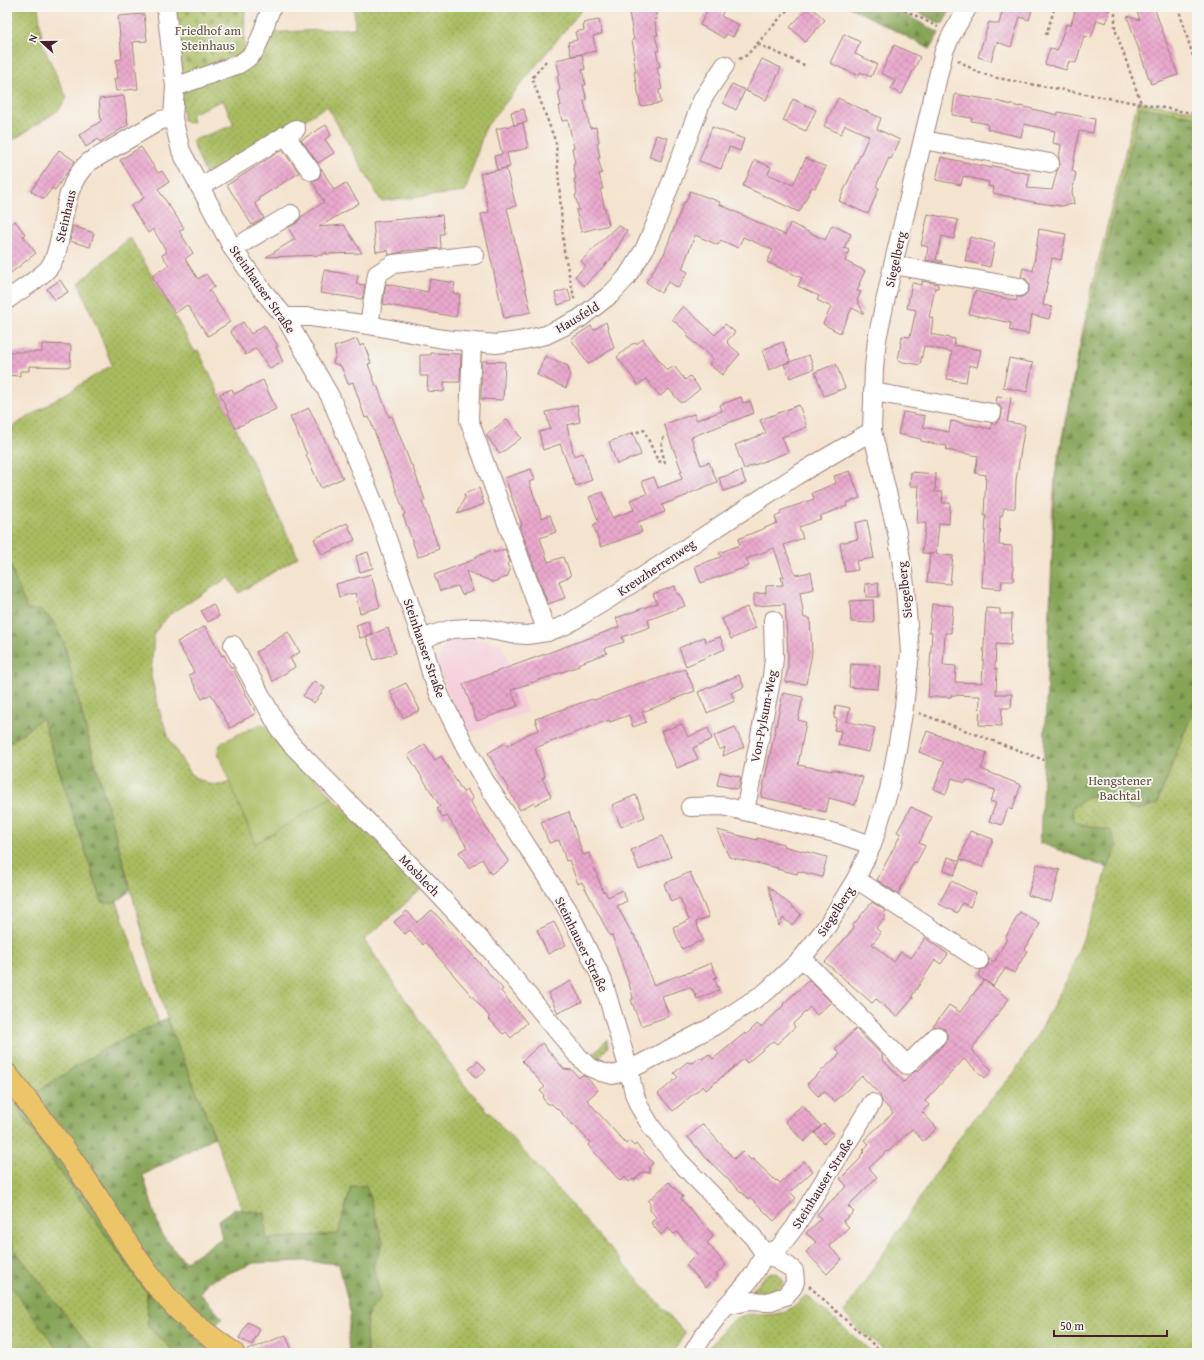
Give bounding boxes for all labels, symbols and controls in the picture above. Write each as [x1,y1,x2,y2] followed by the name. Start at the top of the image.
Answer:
[175,21,241,55] park label: Friedhof am Steinhaus
[22,22,62,62] north arrow
[24,32,42,45] text: N
[50,188,81,244] street label: Steinhaus
[880,229,911,289] street label: Siegelberg
[225,241,300,337] street label: Steinhauser Straße
[552,297,603,338] street label: Hausfeld
[613,534,700,601] street label: Kreuzherrenweg
[892,560,917,619] street label: Siegelberg
[399,596,450,700] street label: Steinhauser Straße
[745,668,782,764] street label: Von-Pylsum-Weg
[1088,771,1152,805] park label: Hengstener Bachtal
[395,850,445,901] street label: Mosblech
[812,882,859,940] street label: Siegelberg
[550,893,613,995] street label: Steinhauser Straße
[787,1134,858,1232] street label: Steinhauser Straße
[1054,1312,1167,1338] scale bar
[1060,1317,1084,1334] text: 50 m

